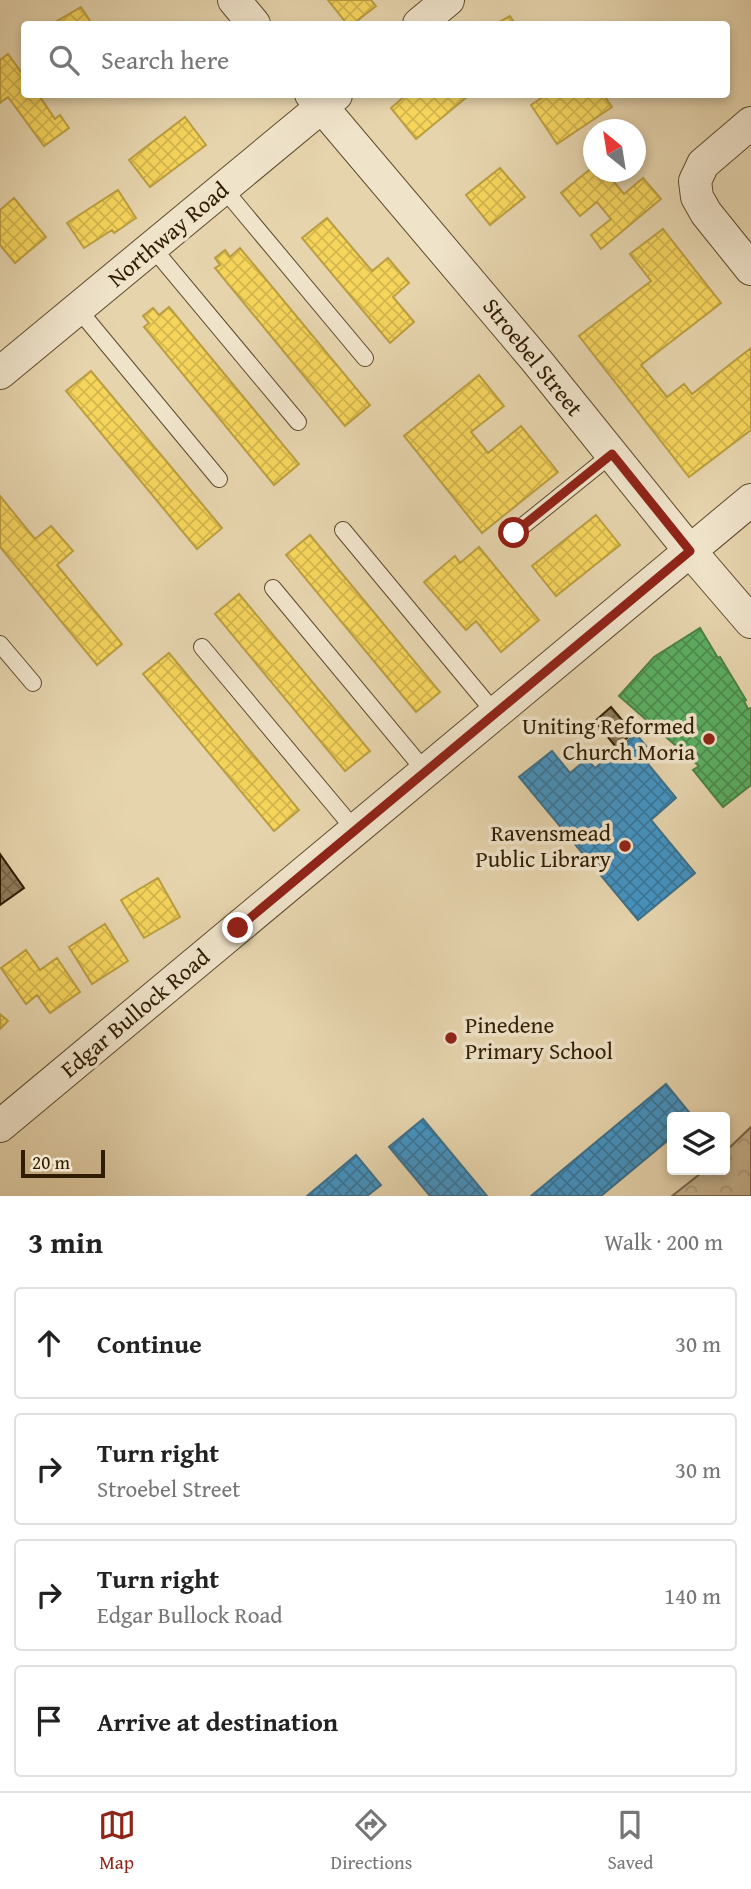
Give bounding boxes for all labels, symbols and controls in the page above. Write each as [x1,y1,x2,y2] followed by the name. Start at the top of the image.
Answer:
[21,21,730,98] search box
[101,40,229,79] text: Search here
[45,41,83,79] icon: search
[583,119,646,182] north arrow
[100,173,236,294] street label: Northway Road
[475,291,591,423] street label: Stroebel Street
[498,517,529,548] route start
[522,709,696,768] place label: Uniting Reformed Church Moria
[701,731,717,747] marker: Uniting Reformed Church Moria
[475,816,612,875] place label: Ravensmead Public Library
[617,838,633,854] marker: Ravensmead Public Library
[222,912,253,943] route end
[53,940,217,1085] street label: Edgar Bullock Road
[465,1008,613,1067] place label: Pinedene Primary School
[443,1030,459,1046] marker: Pinedene Primary School
[667,1112,730,1175] map controls
[667,1112,730,1175] button: layers
[21,1147,105,1179] scale bar
[32,1148,70,1176] text: 20 m
[28,1220,103,1264] text: 3 min
[604,1225,723,1258] text: Walk · 200 m
[30,1324,68,1362] icon: ahead
[97,1324,202,1363] text: Continue
[675,1327,721,1360] text: 30 m
[97,1433,219,1472] text: Turn right
[30,1450,68,1488] icon: right
[675,1453,721,1486] text: 30 m
[97,1472,240,1505] text: Stroebel Street
[97,1559,219,1598] text: Turn right
[30,1576,68,1614] icon: right
[664,1579,721,1612] text: 140 m
[97,1598,283,1631] text: Edgar Bullock Road
[30,1702,68,1740] icon: arrive
[97,1702,338,1741] text: Arrive at destination
[98,1806,136,1876] tab: Map
[331,1806,412,1876] tab: Directions
[607,1806,653,1876] tab: Saved

